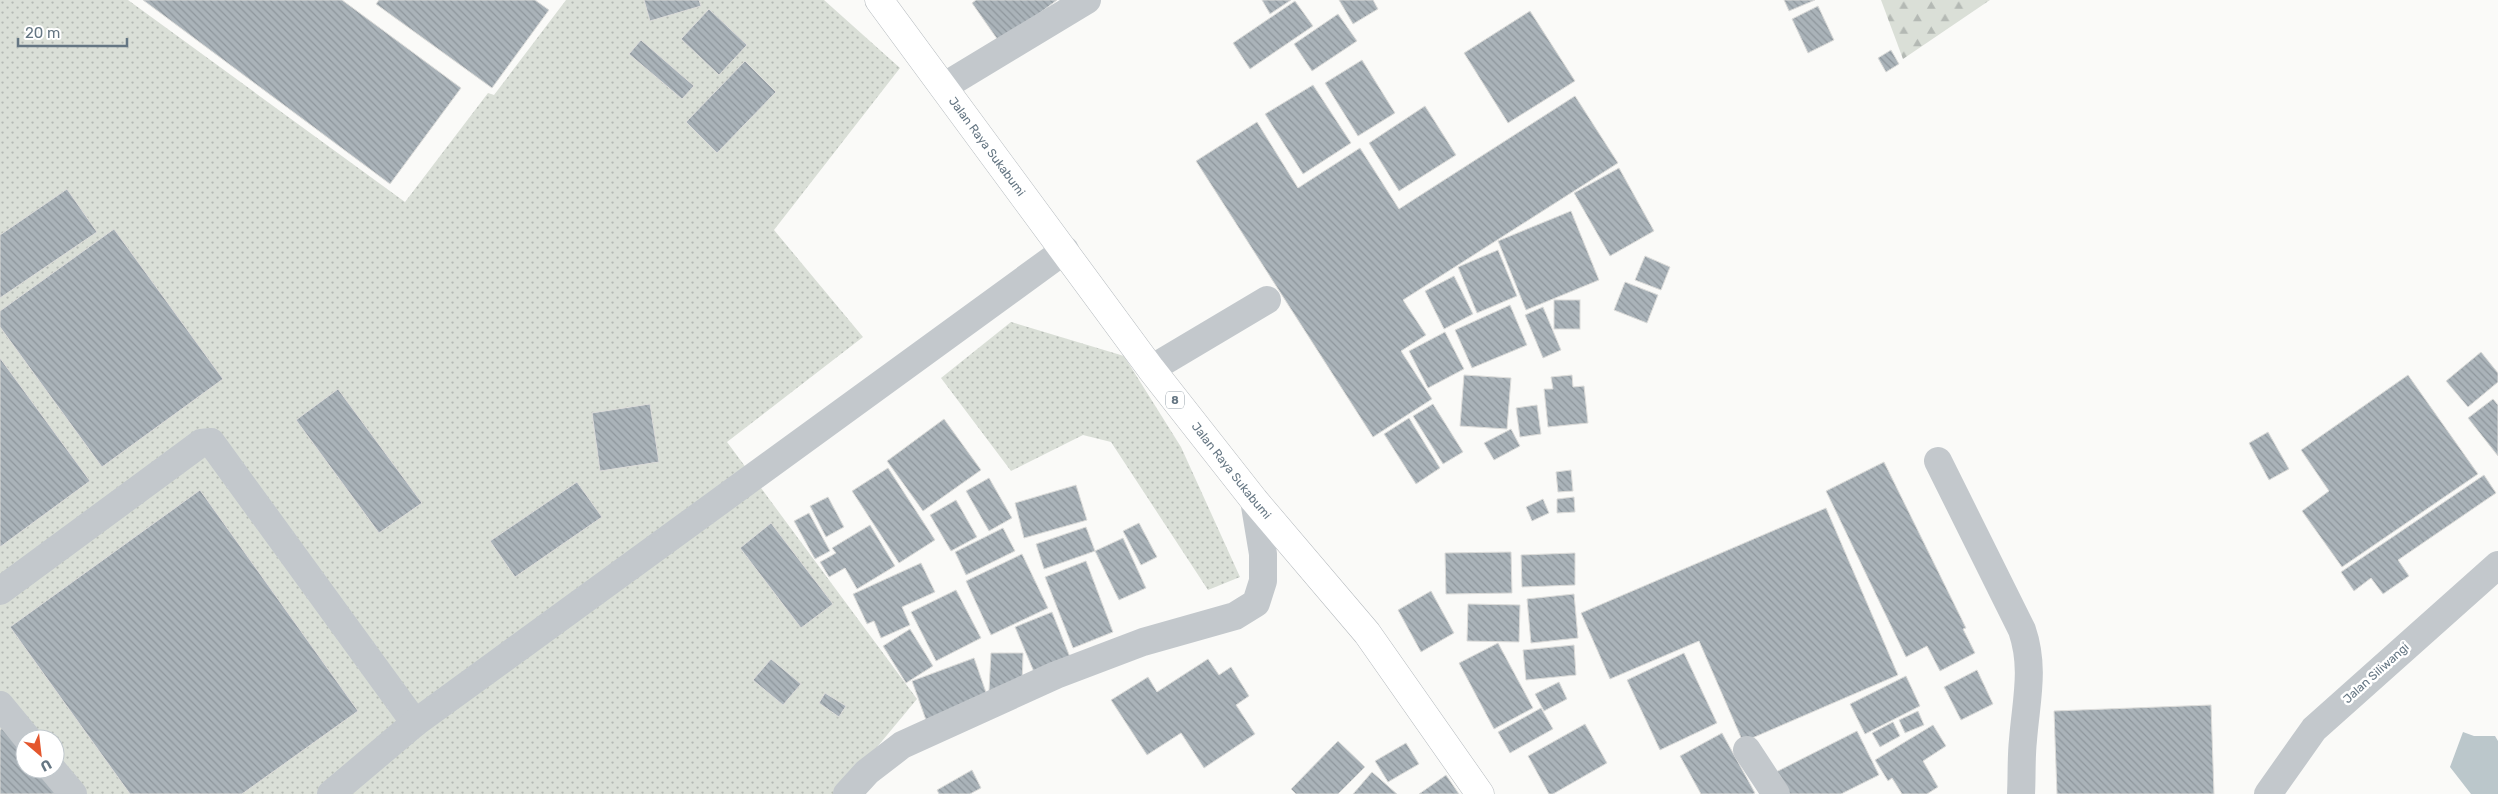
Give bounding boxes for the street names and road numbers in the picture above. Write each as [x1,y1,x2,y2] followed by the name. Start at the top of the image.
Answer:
[946,94,1028,199] street label: Jalan Raya Sukabumi
[1166,392,1184,408] road number: 8
[1189,419,1274,522] street label: Jalan Raya Sukabumi
[2340,640,2412,706] street label: Jalan Siliwangi

